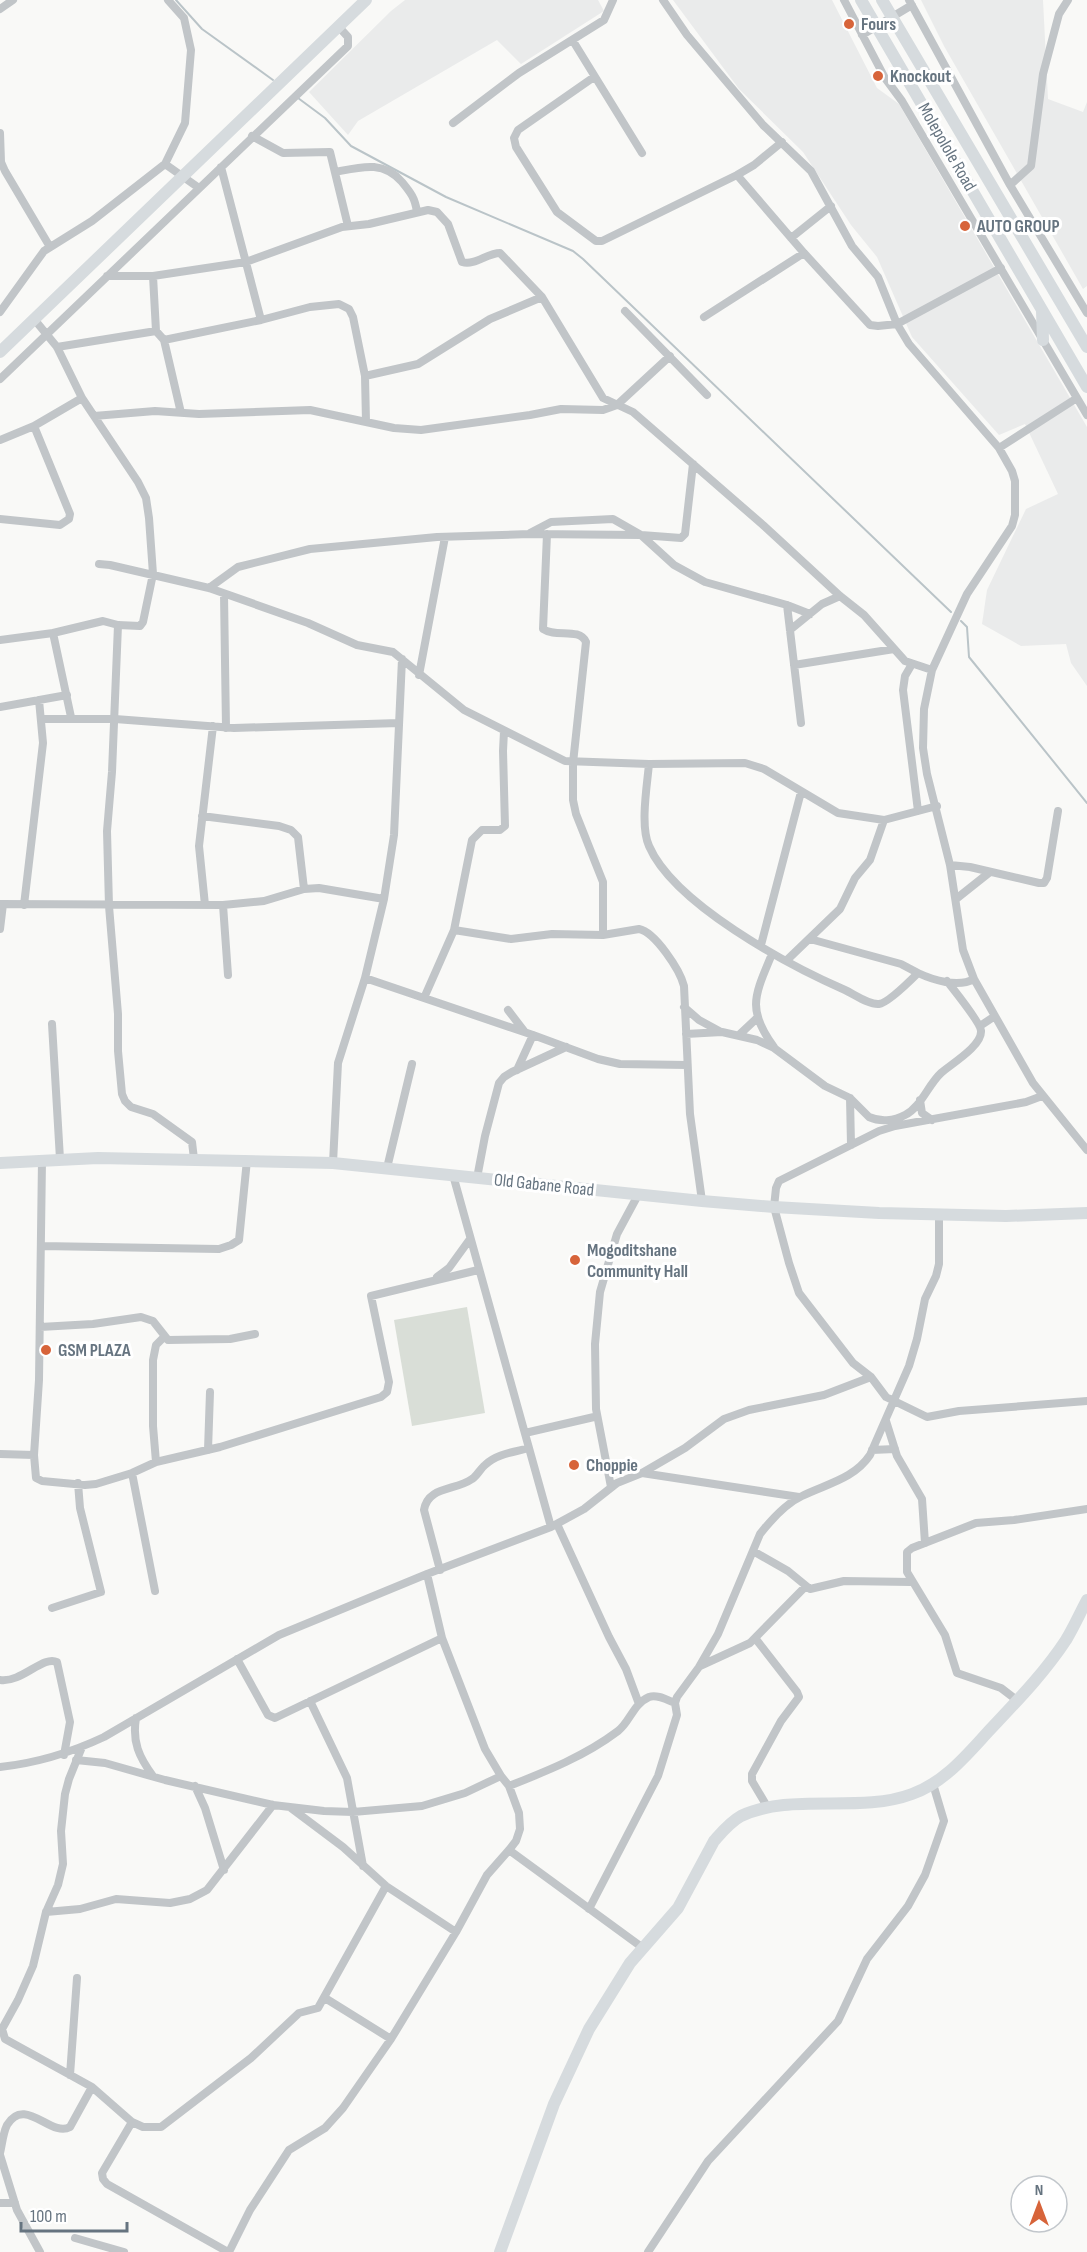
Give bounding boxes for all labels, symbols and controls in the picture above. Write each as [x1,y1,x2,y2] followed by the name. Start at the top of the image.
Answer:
[861,14,896,35] place label: Fours
[842,17,856,31] marker: Fours
[890,66,951,87] place label: Knockout
[871,69,885,83] marker: Knockout
[913,99,981,195] street label: Molepolole Road
[976,216,1060,237] place label: AUTO GROUP
[958,219,972,233] marker: AUTO GROUP
[493,1169,595,1201] street label: Old Gabane Road
[587,1240,688,1282] place label: Mogoditshane Community Hall
[568,1253,582,1267] marker: Mogoditshane Community Hall
[58,1340,131,1361] place label: GSM PLAZA
[39,1343,53,1357] marker: GSM PLAZA
[586,1455,638,1476] place label: Choppie
[567,1458,581,1472] marker: Choppie
[1009,2174,1069,2234] north arrow
[1035,2181,1043,2200] text: N
[21,2195,128,2233] scale bar
[30,2206,67,2227] text: 100 m

